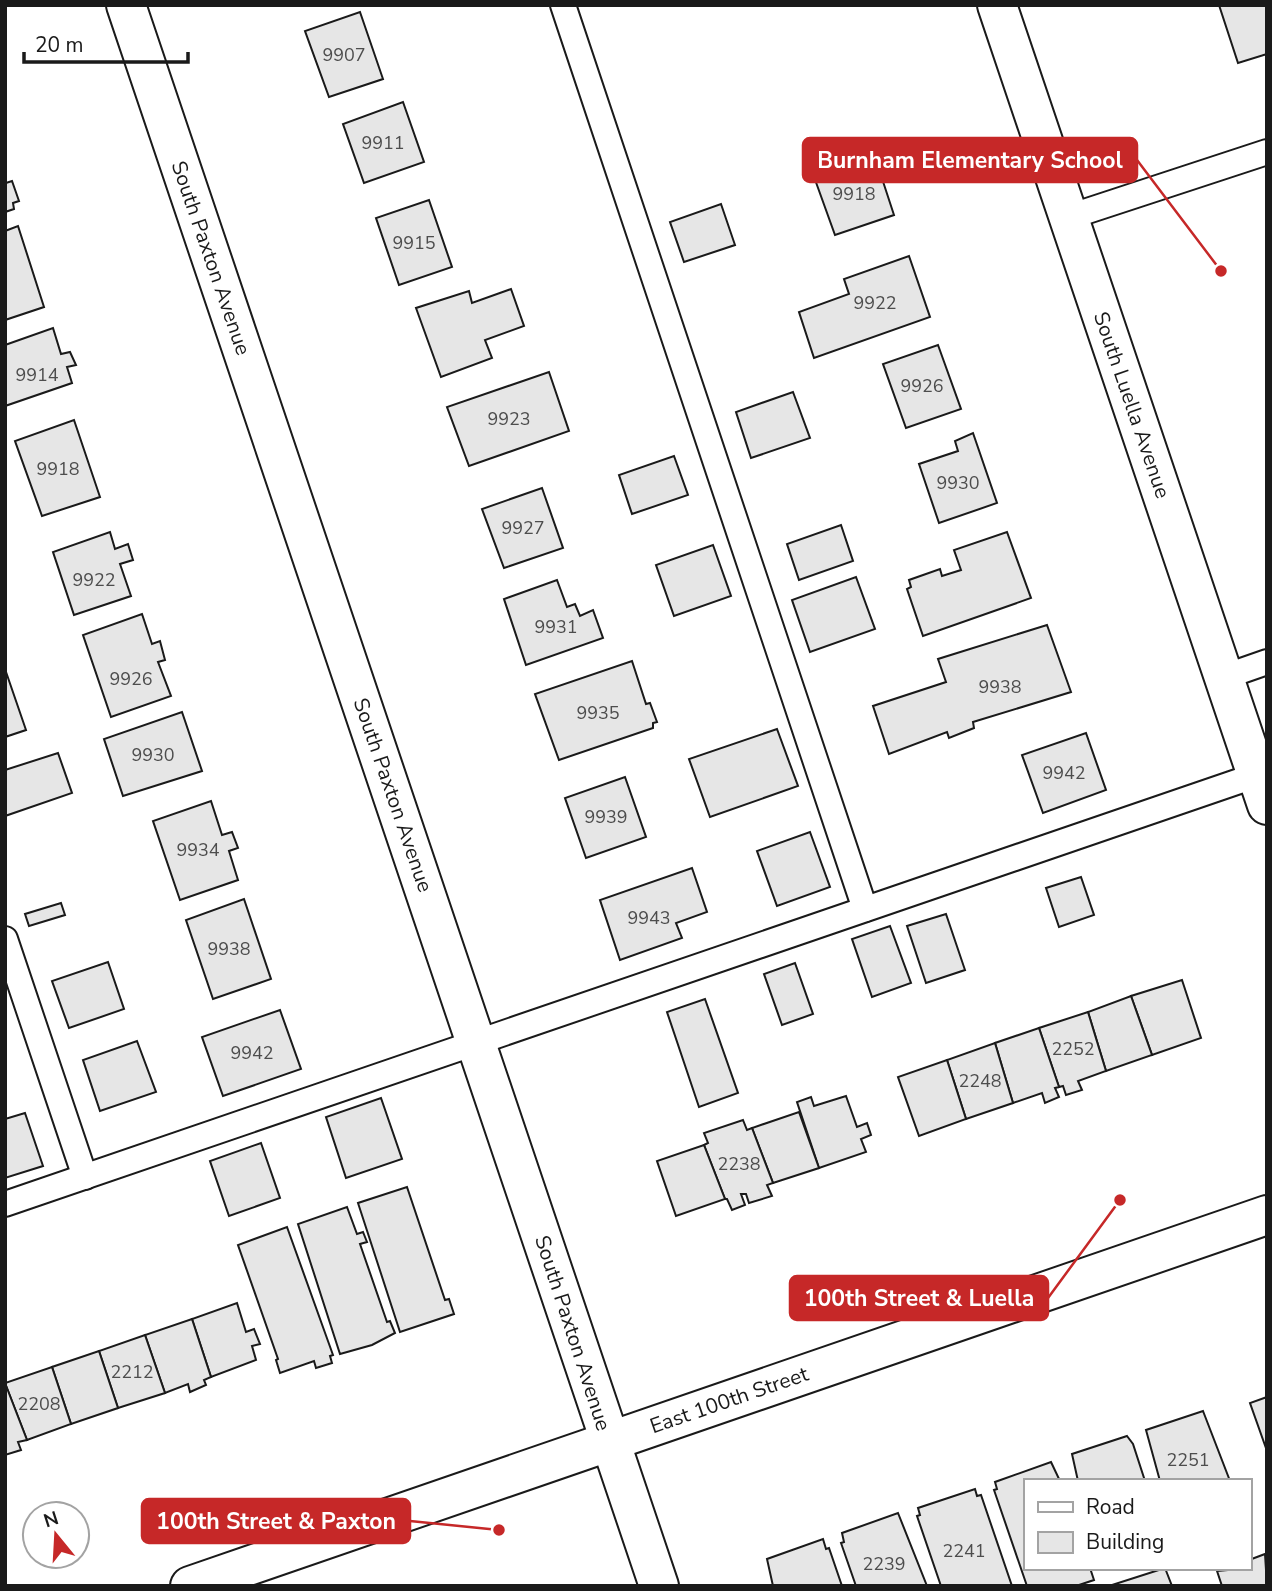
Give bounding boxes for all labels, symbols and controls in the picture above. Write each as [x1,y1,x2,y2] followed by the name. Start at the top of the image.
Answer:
[24,21,189,65] scale bar
[35,31,84,59] text: 20 m
[322,43,366,67] house number: 9907
[361,131,405,155] house number: 9911
[803,138,1137,182] callout: Burnham Elementary School
[817,145,1123,176] text: Burnham Elementary School
[165,157,257,359] street label: South Paxton Avenue
[832,182,876,206] house number: 9918
[392,231,436,255] house number: 9915
[853,291,897,315] house number: 9922
[1087,308,1177,502] street label: South Luella Avenue
[15,363,59,387] house number: 9914
[900,374,944,398] house number: 9926
[487,407,531,431] house number: 9923
[36,457,80,481] house number: 9918
[936,471,980,495] house number: 9930
[501,516,545,540] house number: 9927
[72,568,116,592] house number: 9922
[534,615,578,639] house number: 9931
[109,667,153,691] house number: 9926
[978,675,1022,699] house number: 9938
[347,694,439,896] street label: South Paxton Avenue
[576,701,620,725] house number: 9935
[131,743,175,767] house number: 9930
[1042,761,1086,785] house number: 9942
[584,805,628,829] house number: 9939
[176,838,220,862] house number: 9934
[627,906,671,930] house number: 9943
[207,937,251,961] house number: 9938
[1051,1037,1095,1061] house number: 2252
[230,1041,274,1065] house number: 9942
[958,1069,1002,1093] house number: 2248
[717,1152,761,1176] house number: 2238
[528,1232,618,1434] street label: South Paxton Avenue
[790,1276,1048,1320] callout: 100th Street & Luella
[804,1283,1034,1314] text: 100th Street & Luella
[110,1360,154,1384] house number: 2212
[646,1360,813,1440] street label: East 100th Street
[17,1392,61,1416] house number: 2208
[1166,1448,1210,1472] house number: 2251
[1024,1479,1251,1570] legend
[1086,1493,1135,1521] text: Road
[142,1499,410,1543] callout: 100th Street & Paxton
[21,1500,91,1570] north arrow
[40,1505,62,1534] text: N
[156,1506,396,1537] text: 100th Street & Paxton
[1086,1528,1164,1556] text: Building
[942,1539,986,1563] house number: 2241
[862,1552,906,1576] house number: 2239

